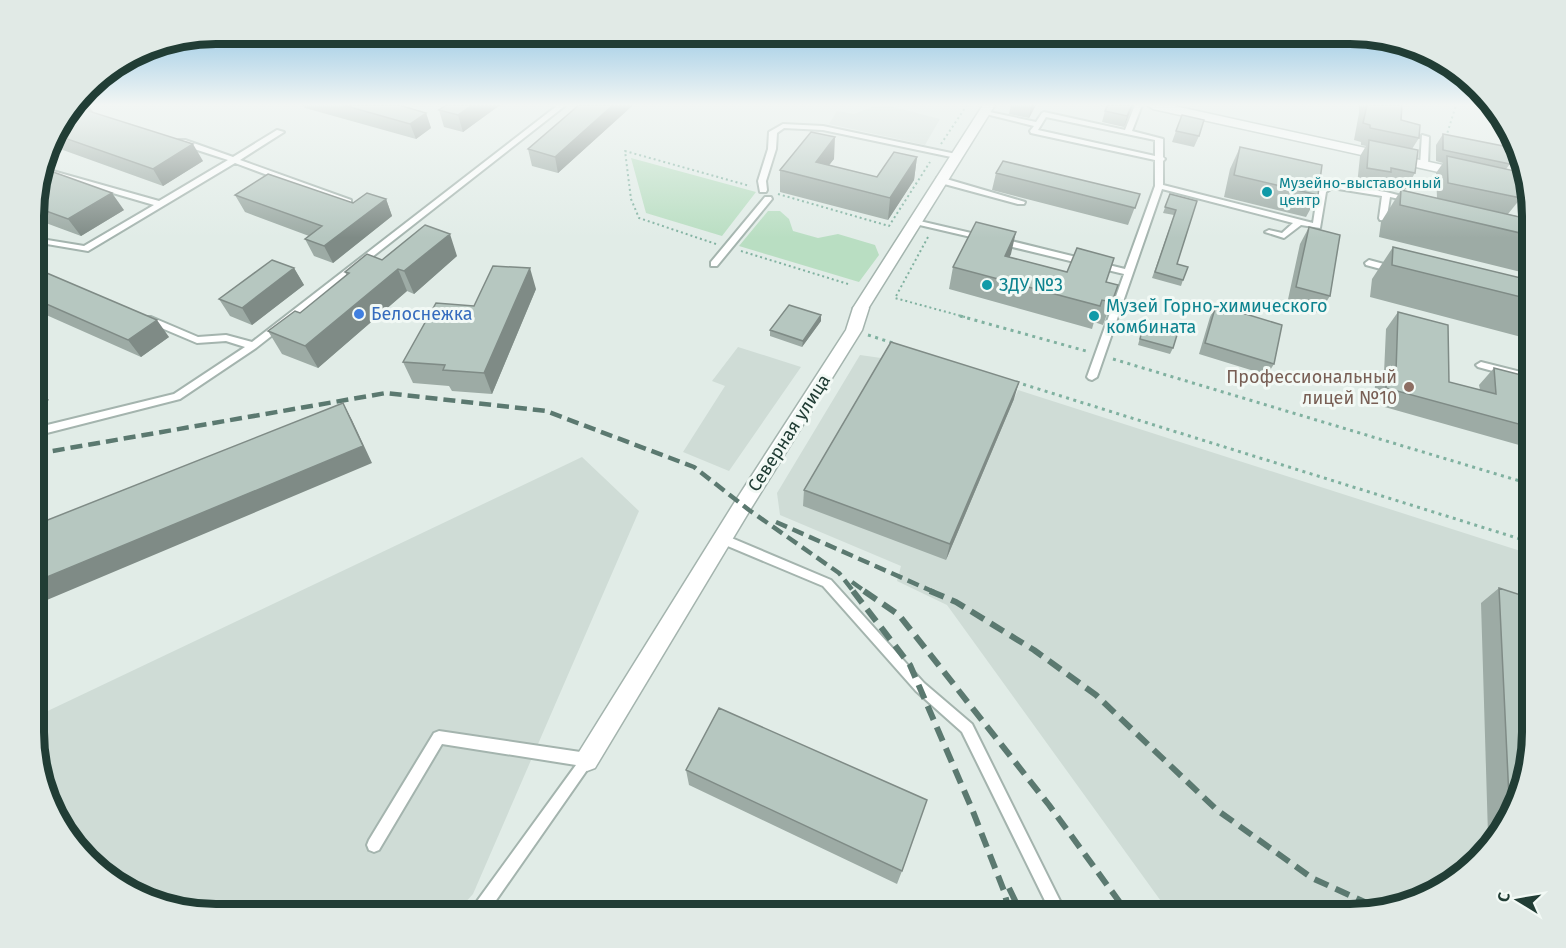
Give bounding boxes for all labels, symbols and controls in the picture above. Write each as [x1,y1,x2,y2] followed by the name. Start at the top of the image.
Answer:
[1279,174,1442,209] place label: Музейно-выставочный центр
[1260,185,1274,199] marker: Музейно-выставочный центр
[999,274,1063,296] place label: ЗДУ №3
[980,278,994,292] marker: ЗДУ №3
[1106,295,1328,338] place label: Музей Горно-химического комбината
[371,303,473,325] place label: Белоснежка
[352,307,366,321] marker: Белоснежка
[1087,309,1101,323] marker: Музей Горно-химического комбината
[1226,366,1397,409] place label: Профессиональный лицей №10
[743,370,835,496] street label: Северная улица
[1402,380,1416,394] marker: Профессиональный лицей №10
[1488,870,1548,930] north arrow
[1494,890,1514,904] text: С

